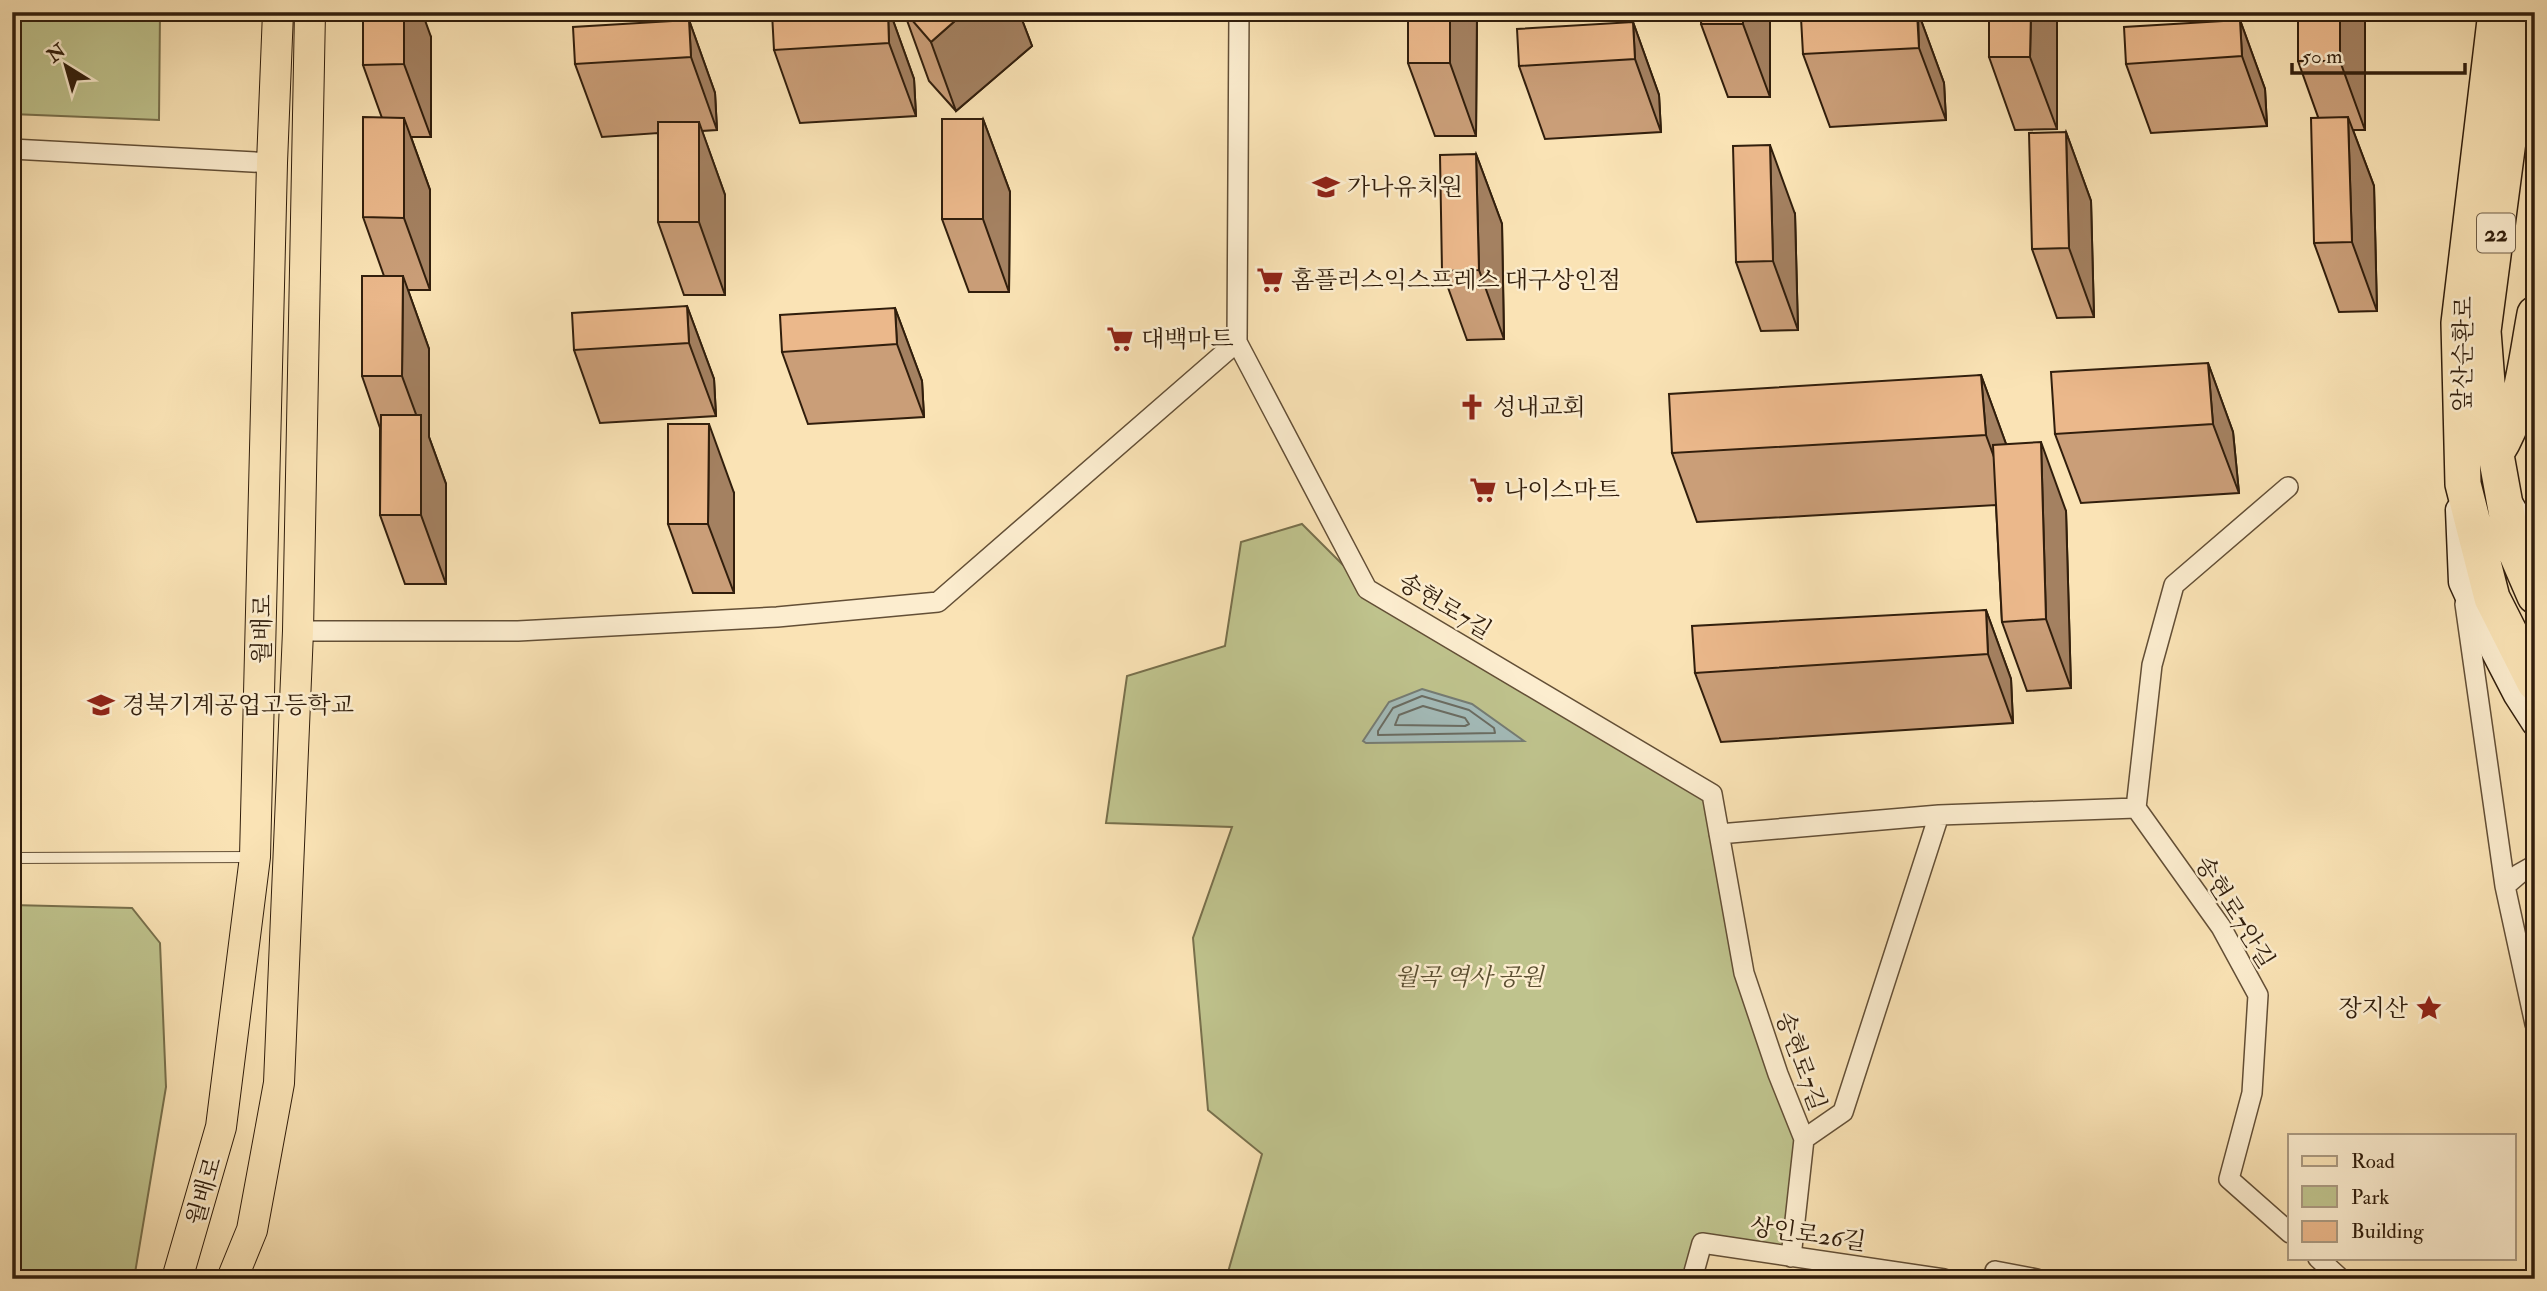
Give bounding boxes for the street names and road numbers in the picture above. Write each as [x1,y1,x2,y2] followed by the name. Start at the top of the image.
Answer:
[2477,214,2515,252] road number: 22
[2447,296,2480,412] street label: 앞산순환로
[1392,566,1497,646] street label: 송현로7길
[246,594,279,664] street label: 월배로
[2188,850,2281,974] street label: 송현로7안길
[1768,1007,1833,1115] street label: 송현로7길
[180,1153,229,1229] street label: 월배로
[1748,1211,1868,1258] street label: 상인로26길

